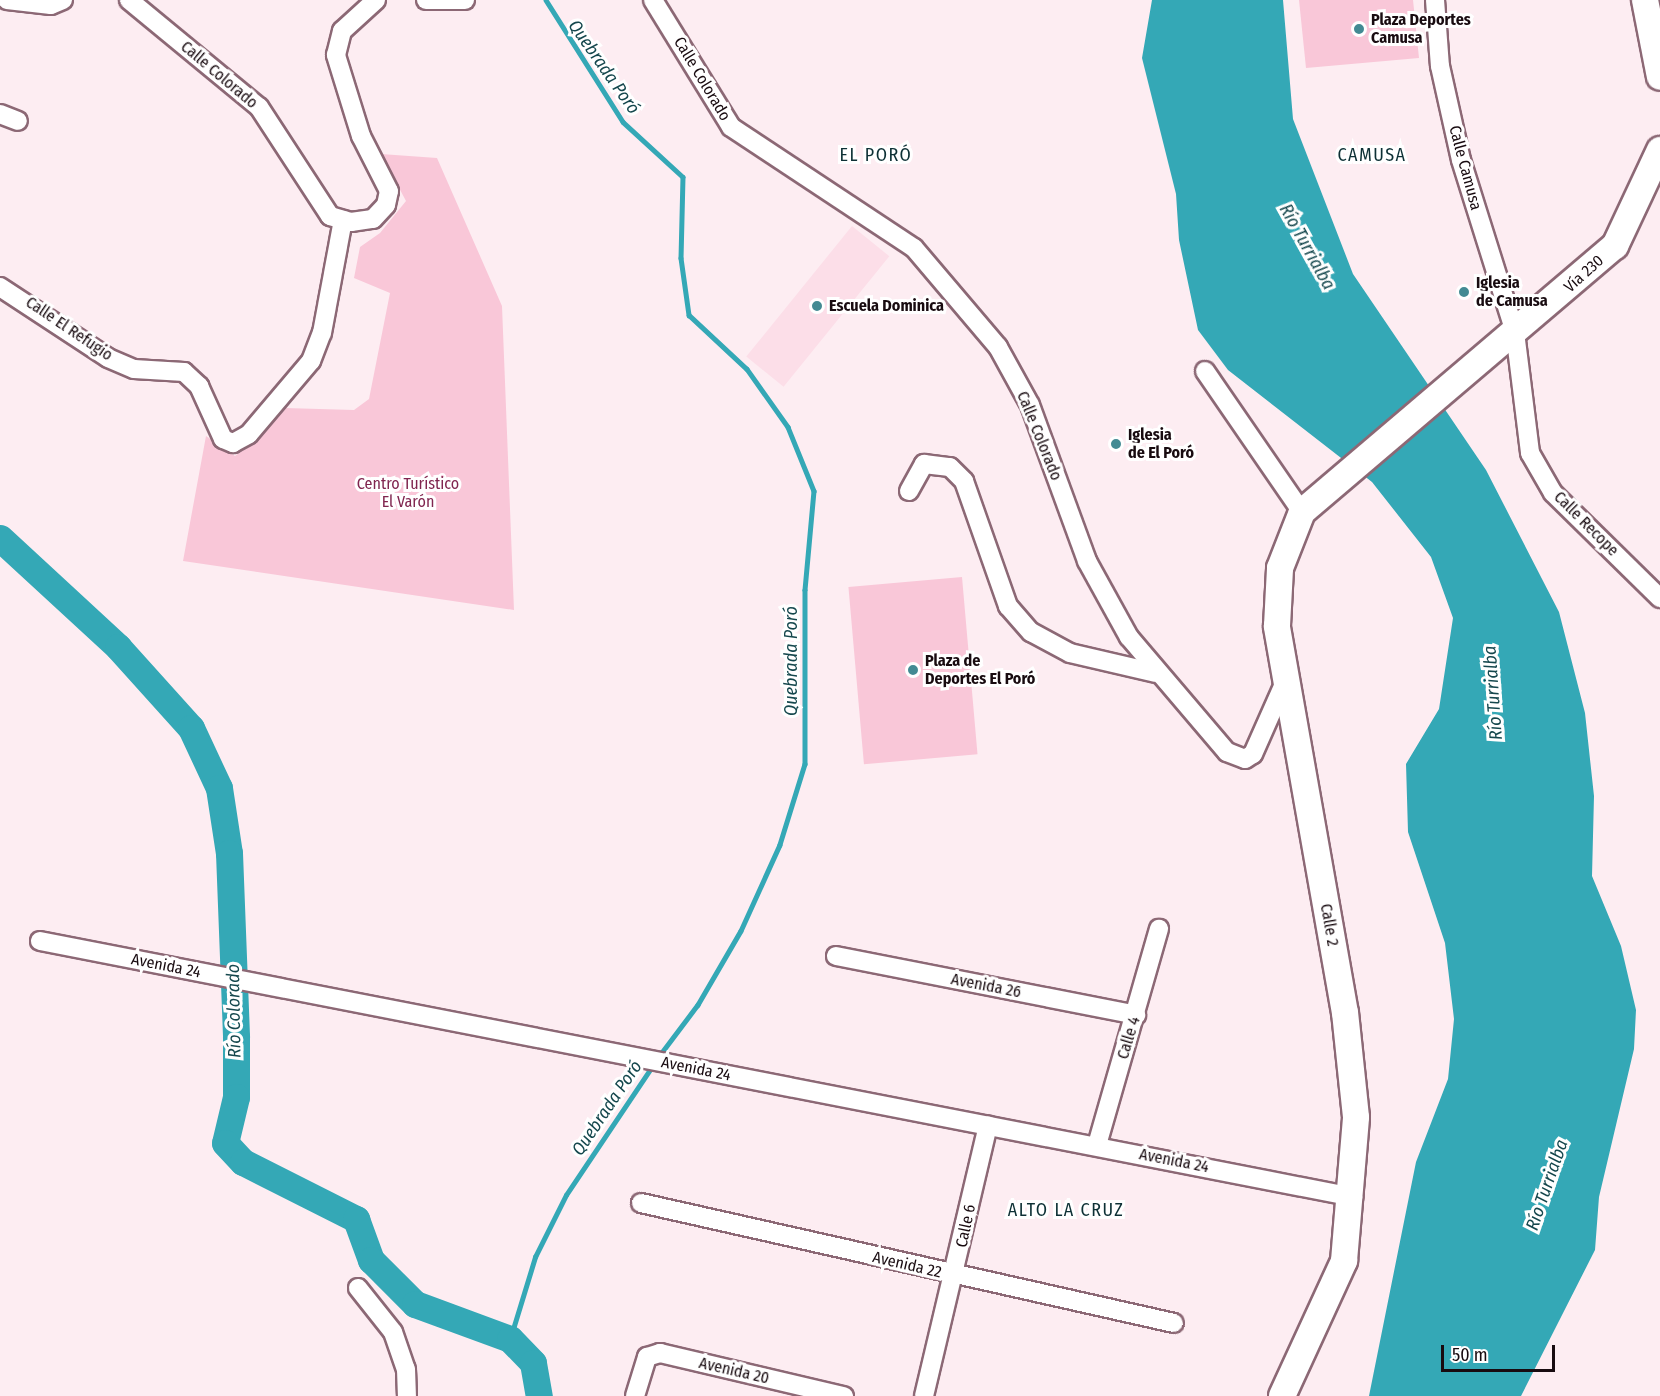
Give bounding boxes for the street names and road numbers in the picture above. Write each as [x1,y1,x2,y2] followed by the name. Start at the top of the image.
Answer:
[669,34,735,124] street label: Calle Colorado
[177,37,261,113] street label: Calle Colorado
[1445,124,1485,212] street label: Calle Camusa
[1560,251,1608,297] street label: Vía 230
[22,293,116,365] street label: Calle El Refugio
[1012,389,1066,483] street label: Calle Colorado
[1550,488,1622,560] street label: Calle Recope
[1316,902,1342,948] street label: Calle 2
[130,950,202,982] street label: Avenida 24
[949,970,1023,1002] street label: Avenida 26
[1113,1014,1145,1062] street label: Calle 4
[660,1053,732,1085] street label: Avenida 24
[1138,1145,1210,1177] street label: Avenida 24
[952,1203,980,1249] street label: Calle 6
[871,1248,943,1282] street label: Avenida 22
[697,1354,771,1388] street label: Avenida 20

